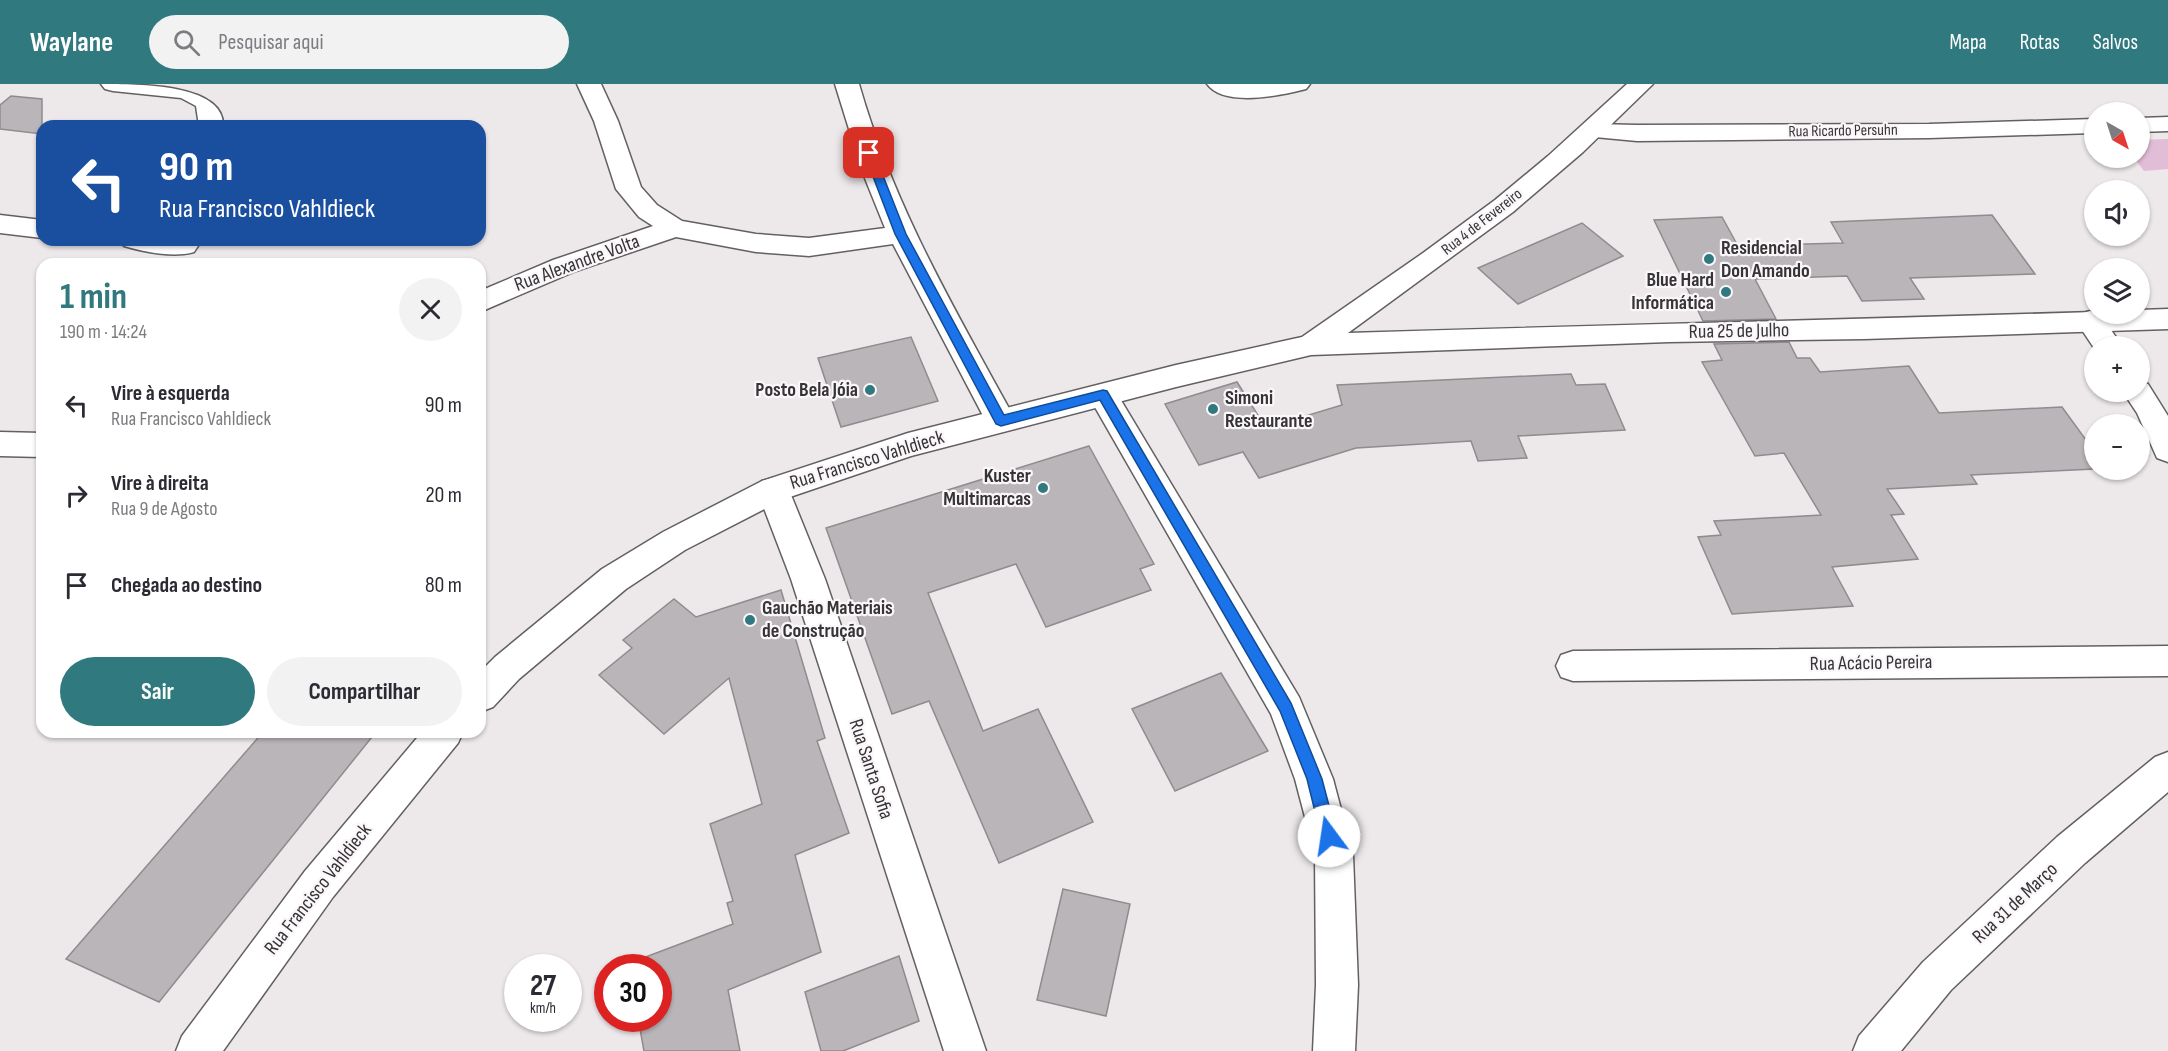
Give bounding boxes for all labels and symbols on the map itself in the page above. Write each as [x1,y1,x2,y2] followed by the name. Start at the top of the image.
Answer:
[2084,102,2150,168] north arrow
[1788,121,1898,141] street label: Rua Ricardo Persuhn
[843,127,894,178] pin
[1438,185,1526,259] street label: Rua 4 de Fevereiro
[511,229,643,297] street label: Rua Alexandre Volta
[1721,236,1810,283] place label: Residencial Don Amando
[1702,252,1716,266] marker: Residencial Don Amando
[1631,268,1714,315] place label: Blue Hard Informática
[1719,285,1733,299] marker: Blue Hard Informática
[1689,318,1789,344] street label: Rua 25 de Julho
[755,378,858,402] place label: Posto Bela Jóia
[863,383,877,397] marker: Posto Bela Jóia
[1225,386,1312,433] place label: Simoni Restaurante
[1206,402,1220,416] marker: Simoni Restaurante
[787,425,947,495] street label: Rua Francisco Vahldieck
[943,464,1031,511] place label: Kuster Multimarcas
[1036,481,1050,495] marker: Kuster Multimarcas
[762,596,893,643] place label: Gauchão Materiais de Construção
[743,613,757,627] marker: Gauchão Materiais de Construção
[1809,650,1933,676] street label: Rua Acácio Pereira
[844,716,898,822] street label: Rua Santa Sofia
[1297,804,1361,868] position arrow
[259,818,377,959] street label: Rua Francisco Vahldieck
[1967,857,2063,949] street label: Rua 31 de Março
[594,954,672,1032] speed limit sign: 30

